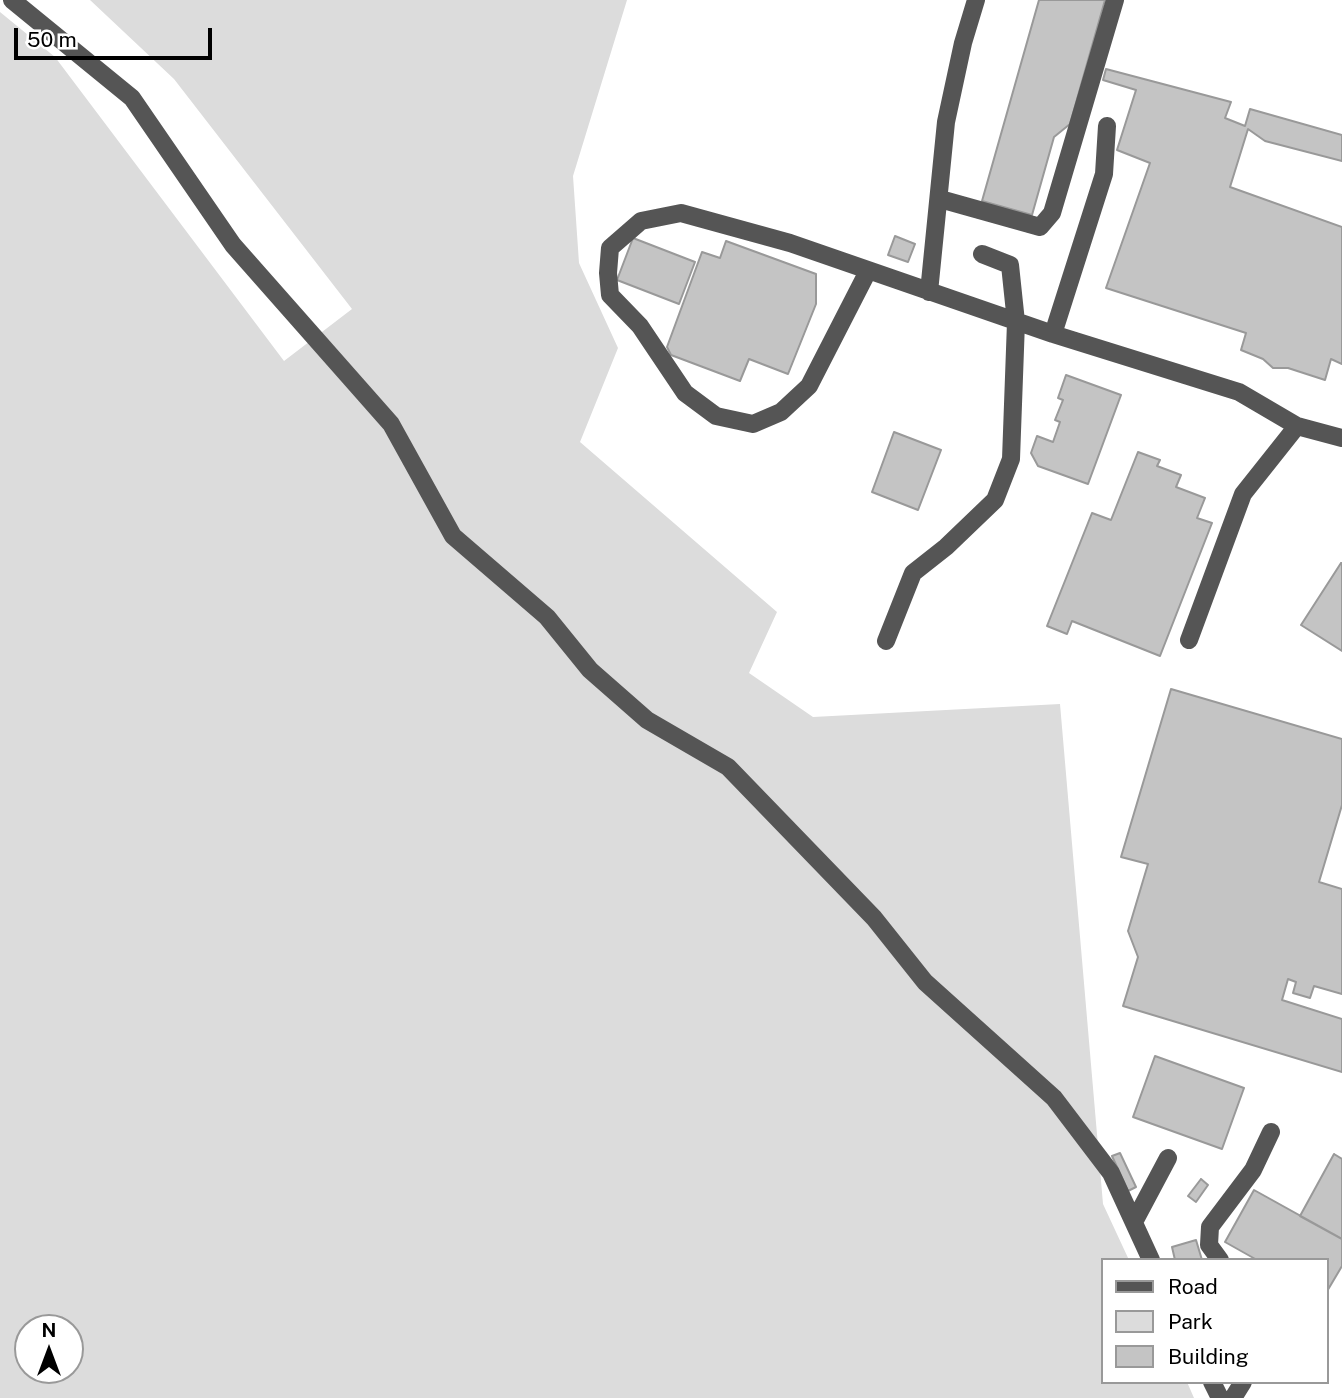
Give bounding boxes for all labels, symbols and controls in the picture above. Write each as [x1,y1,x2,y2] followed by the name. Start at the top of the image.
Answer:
[18,14,215,58] scale bar
[27,27,77,52] text: 50 m
[1100,1258,1328,1384] legend
[1168,1274,1218,1299] text: Road
[1168,1309,1213,1334] text: Park
[14,1314,84,1384] north arrow
[42,1319,56,1341] text: N
[1168,1344,1249,1369] text: Building

